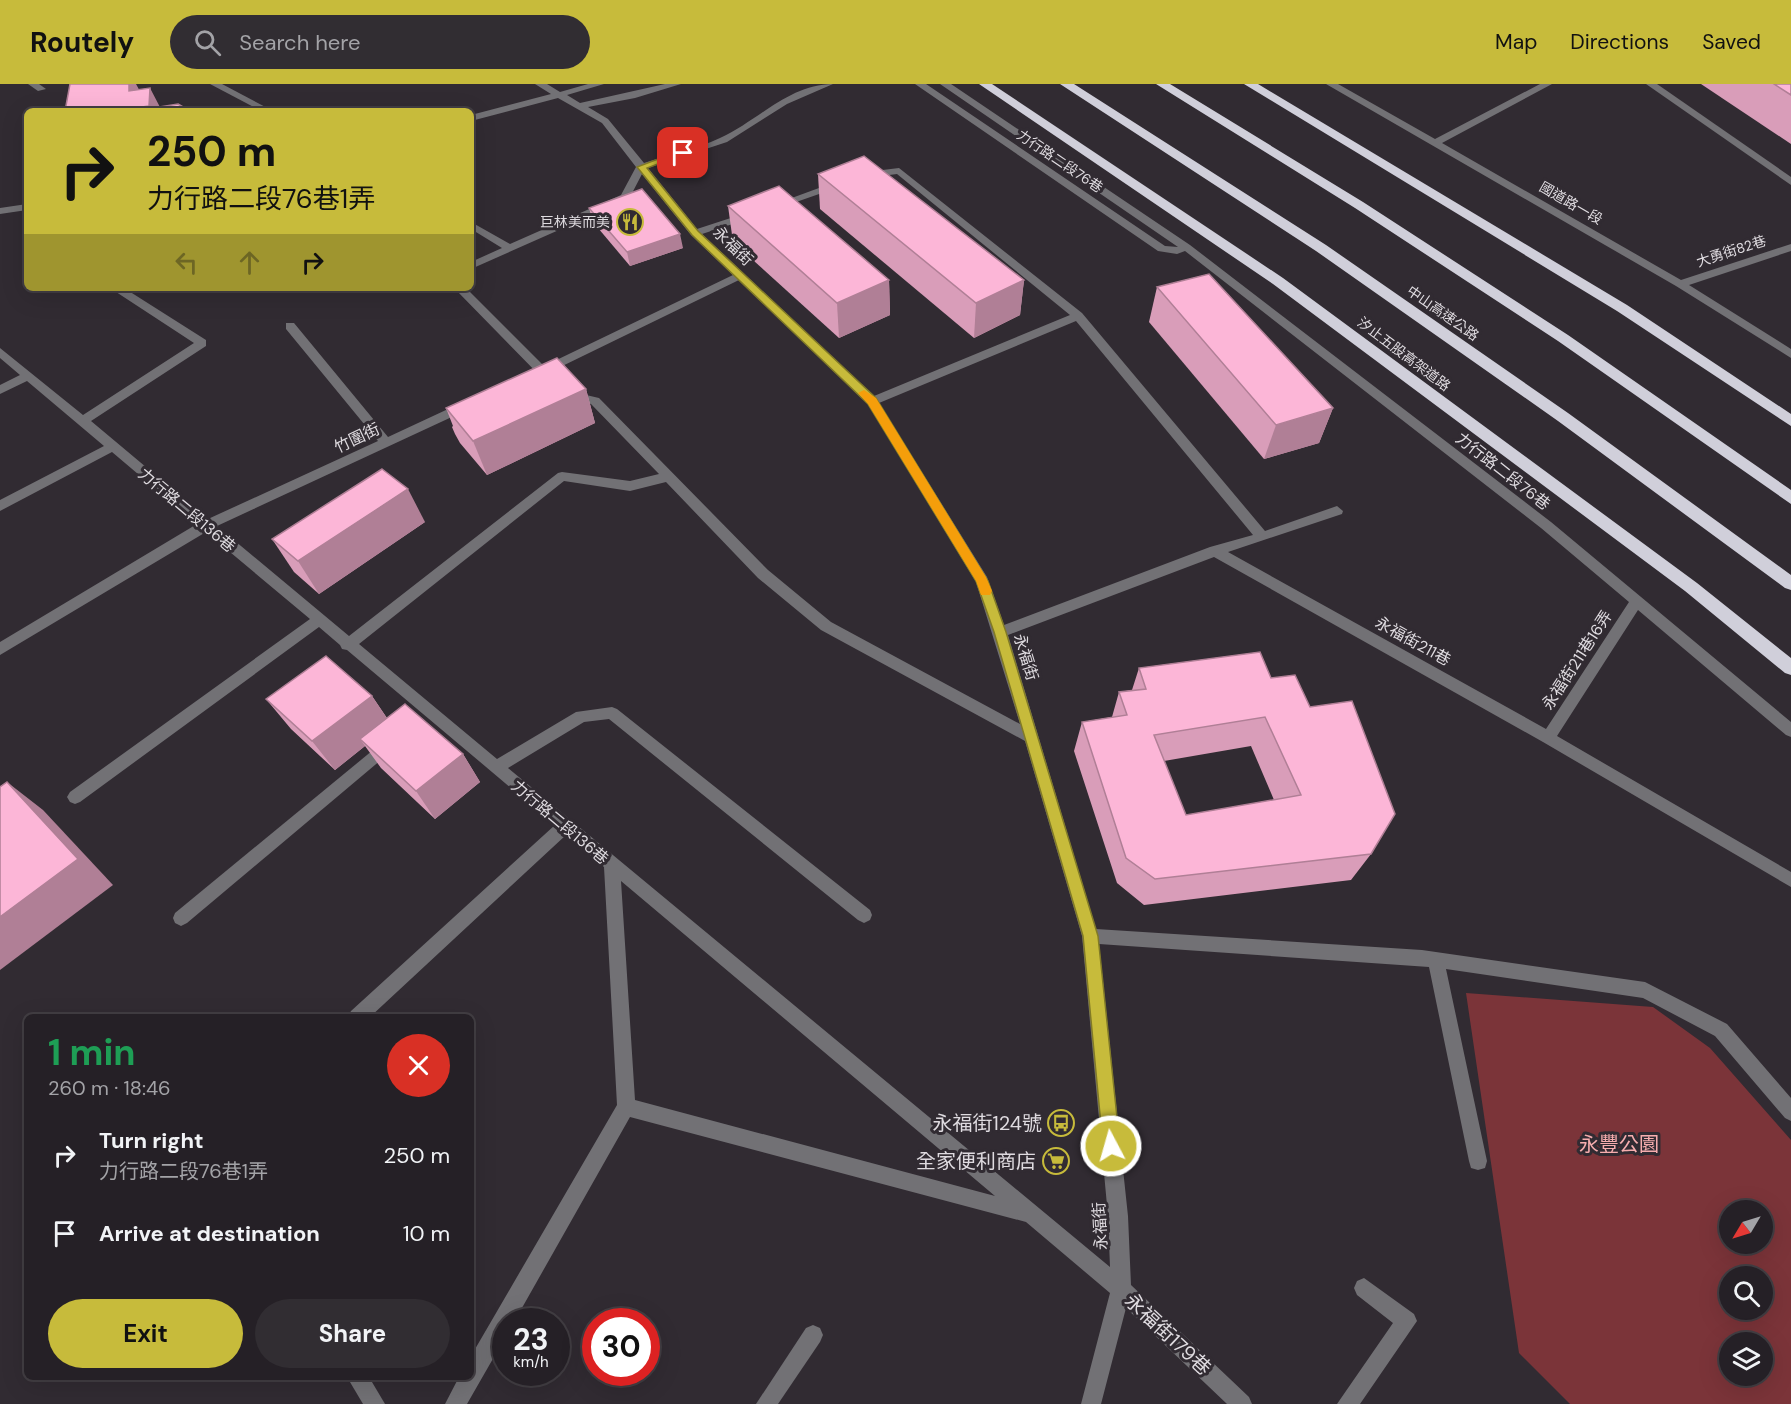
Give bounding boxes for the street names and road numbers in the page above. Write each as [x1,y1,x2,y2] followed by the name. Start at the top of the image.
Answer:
[1014,126,1106,196] street label: 力行路二段76巷
[1536,178,1606,228] street label: 國道路一段
[708,222,758,270] street label: 永福街
[1694,231,1768,271] street label: 大勇街82巷
[1403,282,1483,344] street label: 中山高速公路
[1354,313,1454,395] street label: 汐止五股高架道路
[331,418,383,458] street label: 竹圍街
[1452,428,1554,514] street label: 力行路二段76巷
[134,463,240,557] street label: 力行路二段136巷
[1537,606,1617,714] street label: 永福街211巷16弄
[1372,612,1454,670] street label: 永福街211巷
[1009,631,1043,683] street label: 永福街
[507,775,613,869] street label: 力行路二段136巷
[1088,1201,1112,1251] street label: 永福街
[1119,1287,1217,1381] street label: 永福街179巷

